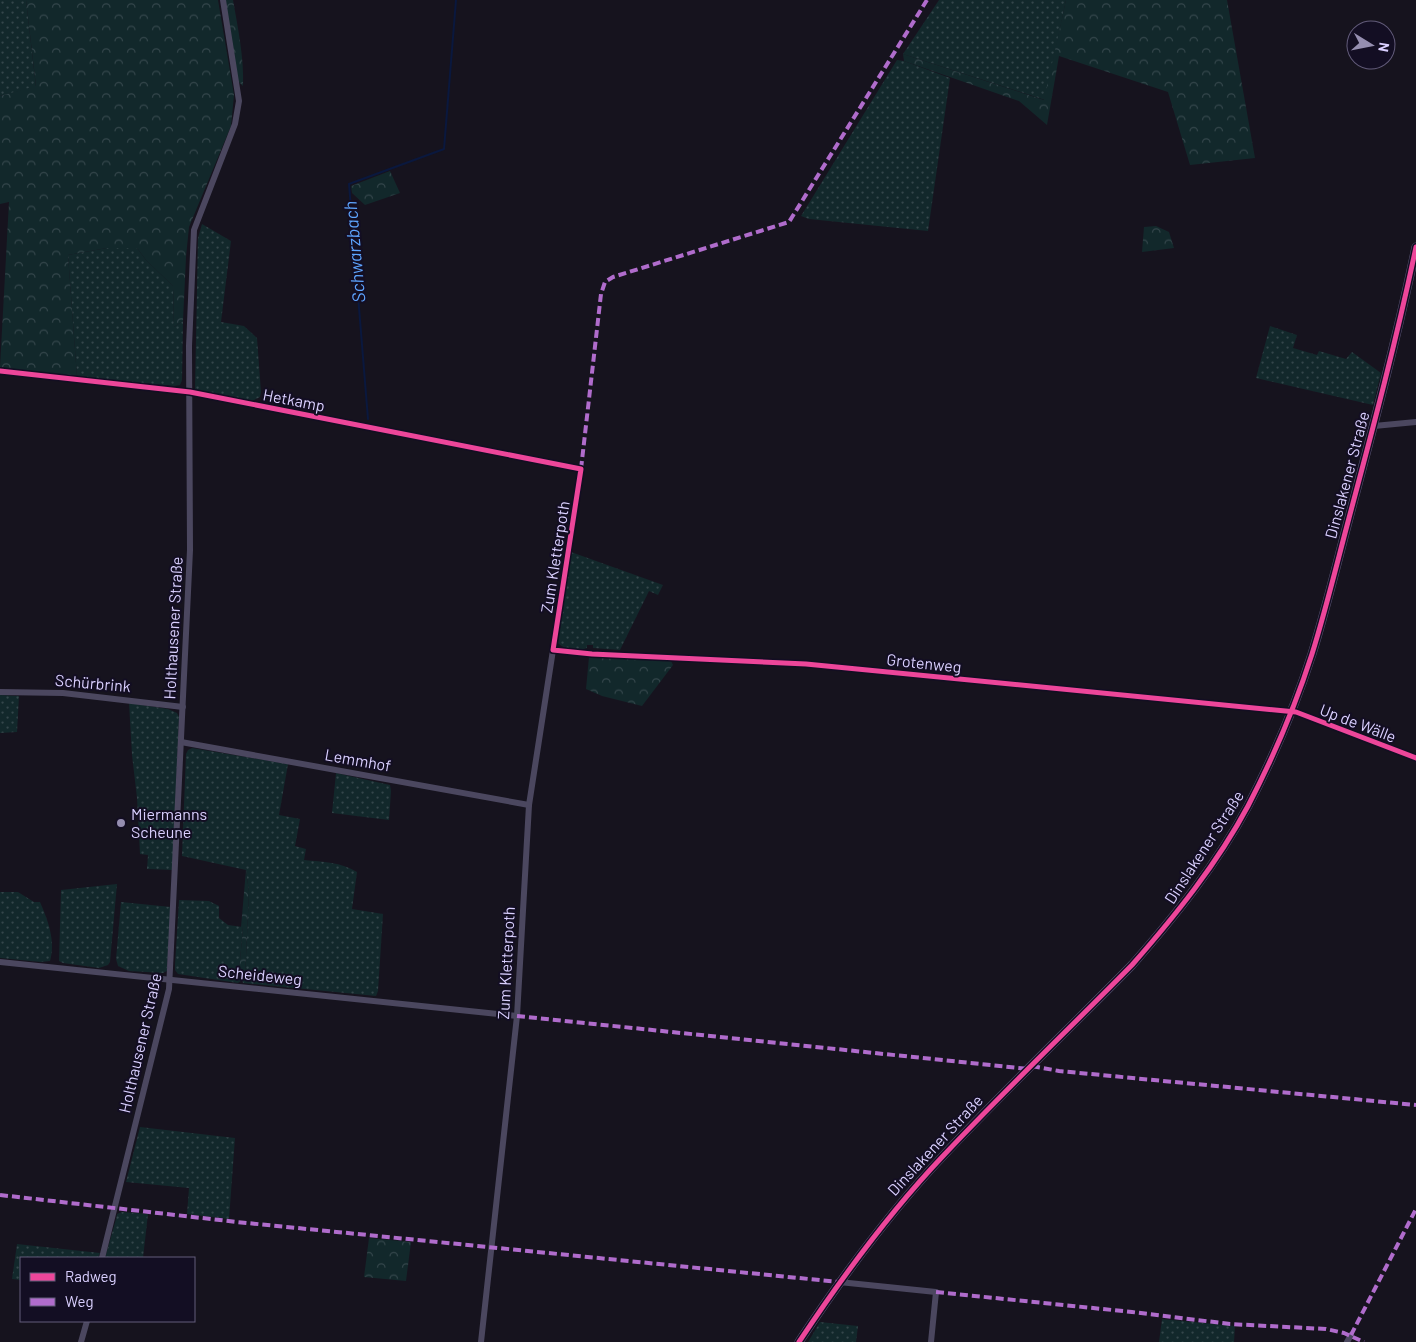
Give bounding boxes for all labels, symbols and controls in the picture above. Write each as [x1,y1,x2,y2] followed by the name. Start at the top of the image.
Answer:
[1346,20,1396,70] north arrow
[1375,41,1393,53] text: N
[339,200,369,304] water label: Schwarzbach
[261,384,327,415] street label: Hetkamp
[1320,409,1373,541] street label: Dinslakener Straße
[536,500,573,614] street label: Zum Kletterpoth
[159,556,186,700] street label: Holthausener Straße
[886,649,962,676] street label: Grotenweg
[54,670,132,695] street label: Schürbrink
[1317,699,1399,746] street label: Up de Wälle
[323,744,393,775] street label: Lemmhof
[1160,787,1247,907] street label: Dinslakener Straße
[131,804,207,841] place label: Miermanns Scheune
[115,817,127,829] marker: Miermanns Scheune
[493,906,518,1020] street label: Zum Kletterpoth
[217,961,303,988] street label: Scheideweg
[114,971,165,1115] street label: Holthausener Straße
[883,1090,986,1199] street label: Dinslakener Straße
[20,1257,195,1322] legend
[65,1267,117,1285] text: Radweg
[65,1292,93,1310] text: Weg

